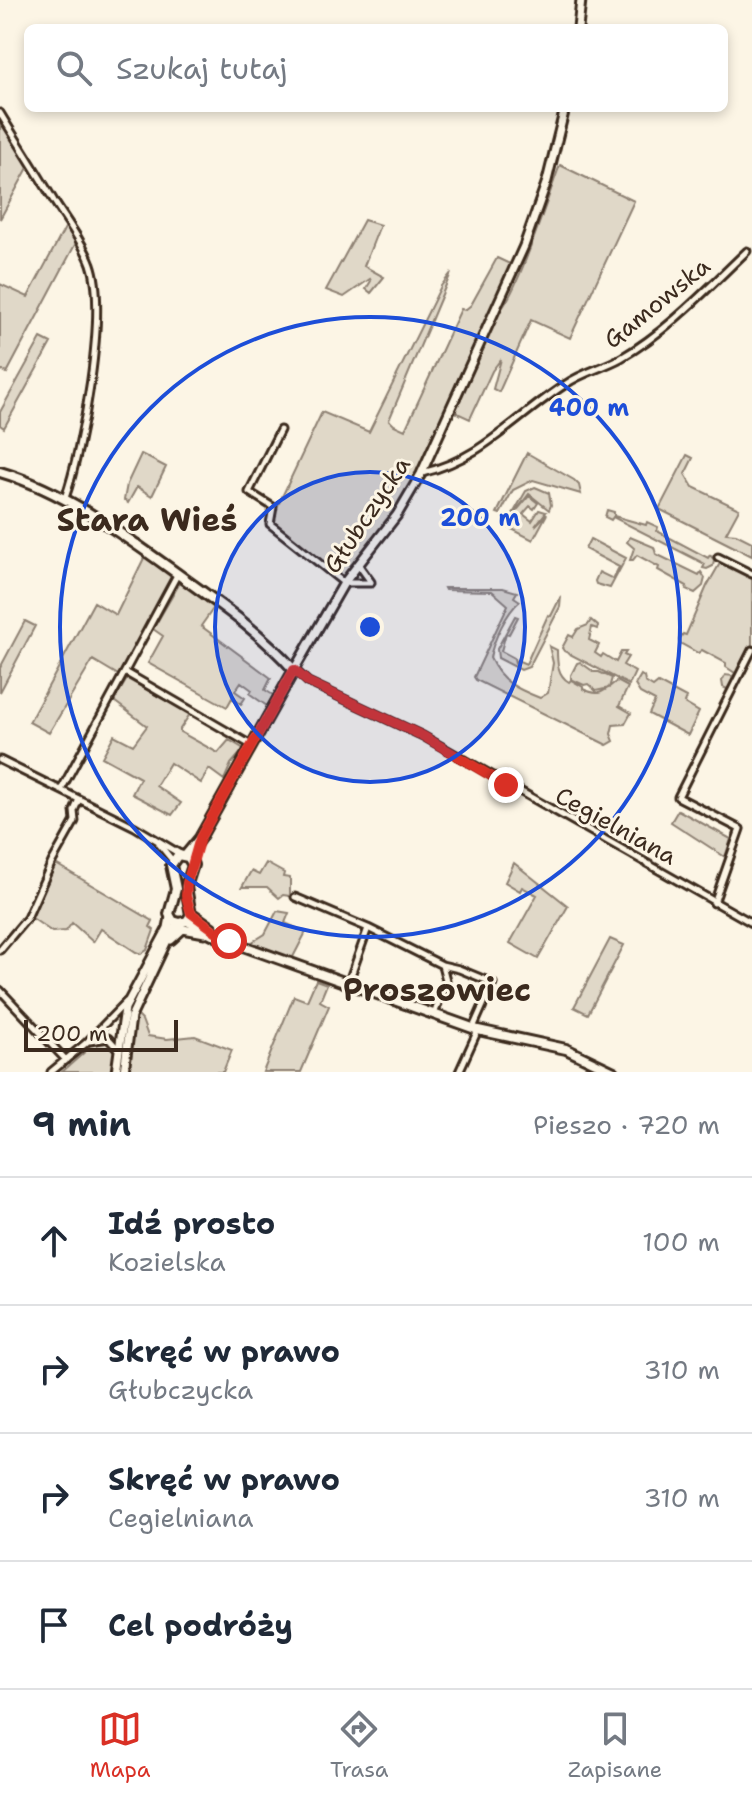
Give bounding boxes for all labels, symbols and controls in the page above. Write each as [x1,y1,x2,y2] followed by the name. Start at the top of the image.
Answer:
[24,24,728,112] search box
[52,46,96,90] icon: search
[116,48,288,89] text: Szukaj tutaj
[597,250,717,356] street label: Gamowska
[549,392,629,424] text: 400 m
[316,450,418,580] street label: Głubczycka
[57,498,237,541] district label: Stara Wieś
[440,502,520,534] text: 200 m
[356,613,384,641] centre of rings
[488,767,524,803] route end
[550,779,683,873] street label: Cegielniana
[211,923,247,959] route start
[343,968,531,1011] district label: Proszowiec
[24,1016,178,1052] scale bar
[36,1019,108,1048] text: 200 m
[32,1101,131,1147] text: 9 min
[533,1107,720,1142] text: Pieszo · 720 m
[108,1203,275,1244] text: Idź prosto
[32,1219,76,1263] icon: ahead
[642,1224,720,1259] text: 100 m
[108,1244,226,1279] text: Kozielska
[108,1331,340,1372] text: Skręć w prawo
[32,1347,76,1391] icon: right
[644,1352,720,1387] text: 310 m
[108,1372,253,1407] text: Głubczycka
[108,1459,340,1500] text: Skręć w prawo
[32,1475,76,1519] icon: right
[644,1480,720,1515] text: 310 m
[108,1500,253,1535] text: Cegielniana
[32,1603,76,1647] icon: arrive
[108,1605,293,1646] text: Cel podróży
[90,1707,151,1784] tab: Mapa
[330,1707,388,1784] tab: Trasa
[568,1707,662,1784] tab: Zapisane

